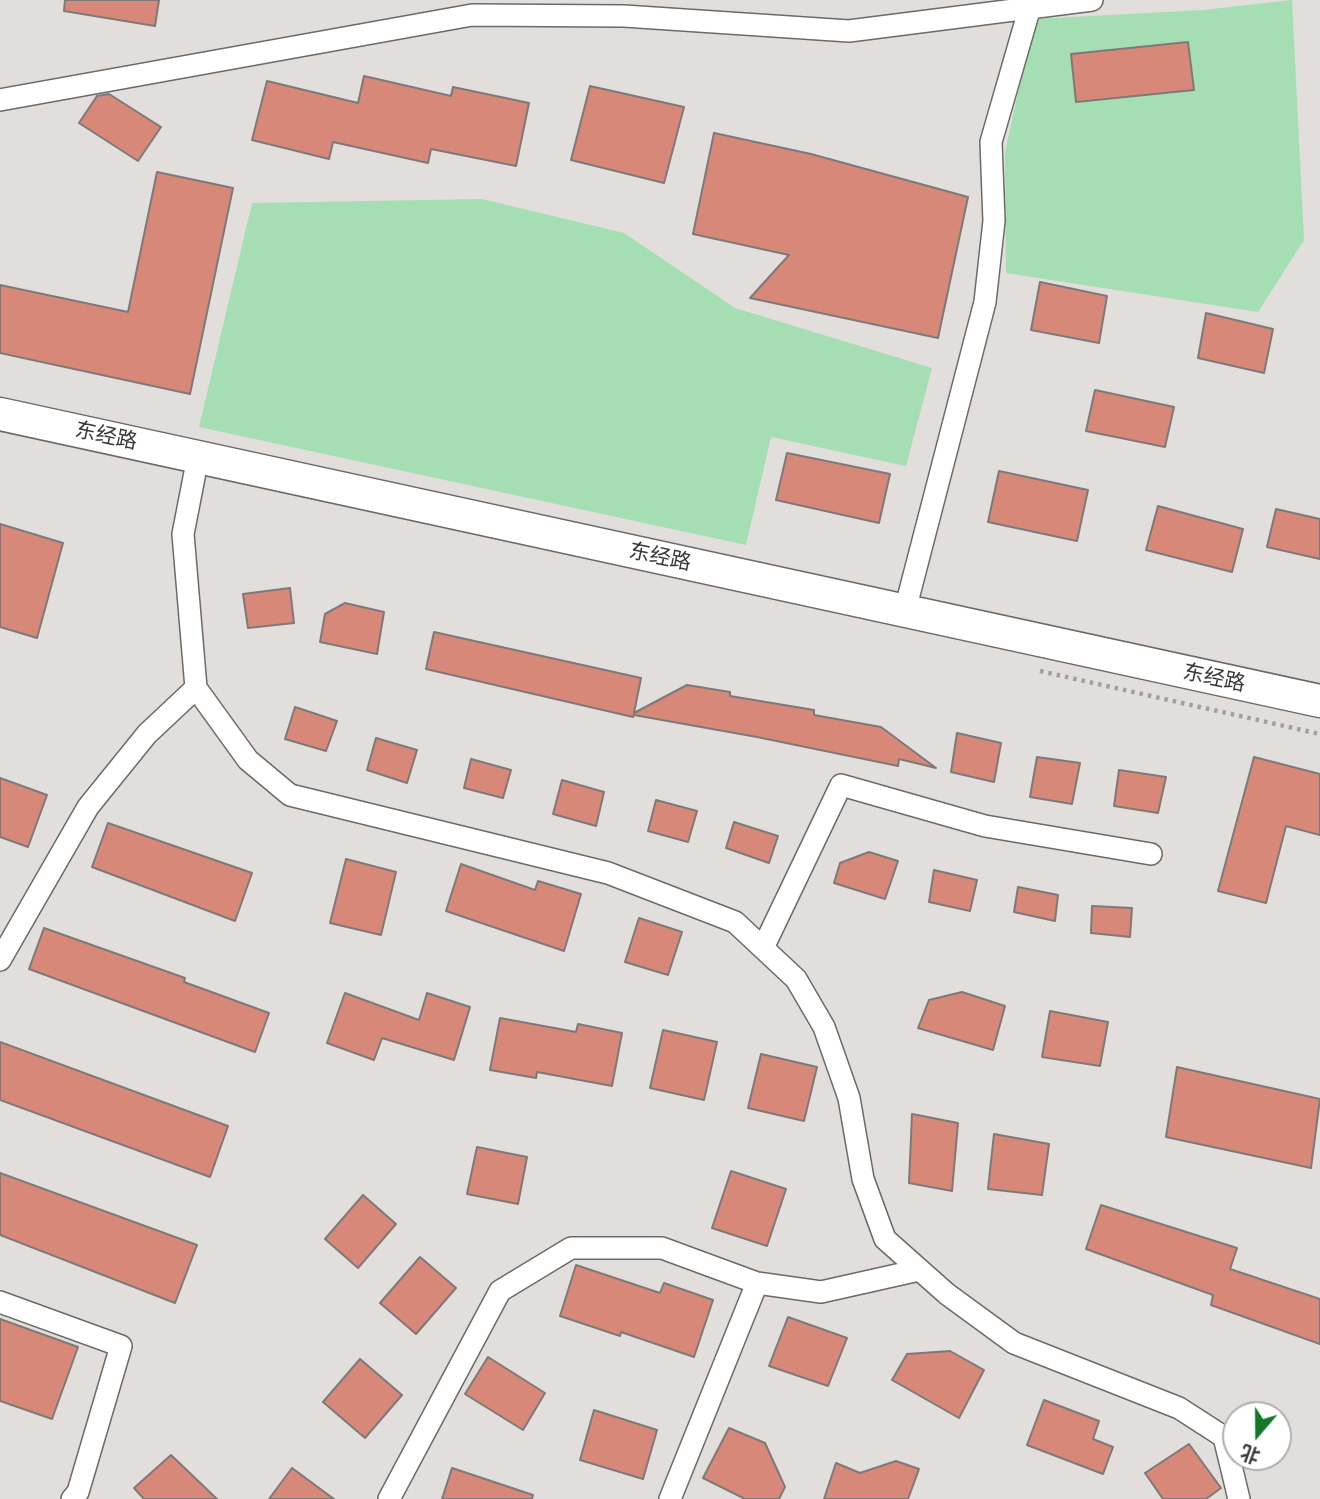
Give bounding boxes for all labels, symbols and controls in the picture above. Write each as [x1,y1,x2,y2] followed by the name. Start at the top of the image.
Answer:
[73,418,139,456] street label: 东经路
[627,539,693,577] street label: 东经路
[1181,660,1247,698] street label: 东经路
[1222,1401,1292,1471] north arrow
[1237,1439,1264,1468] text: 北

